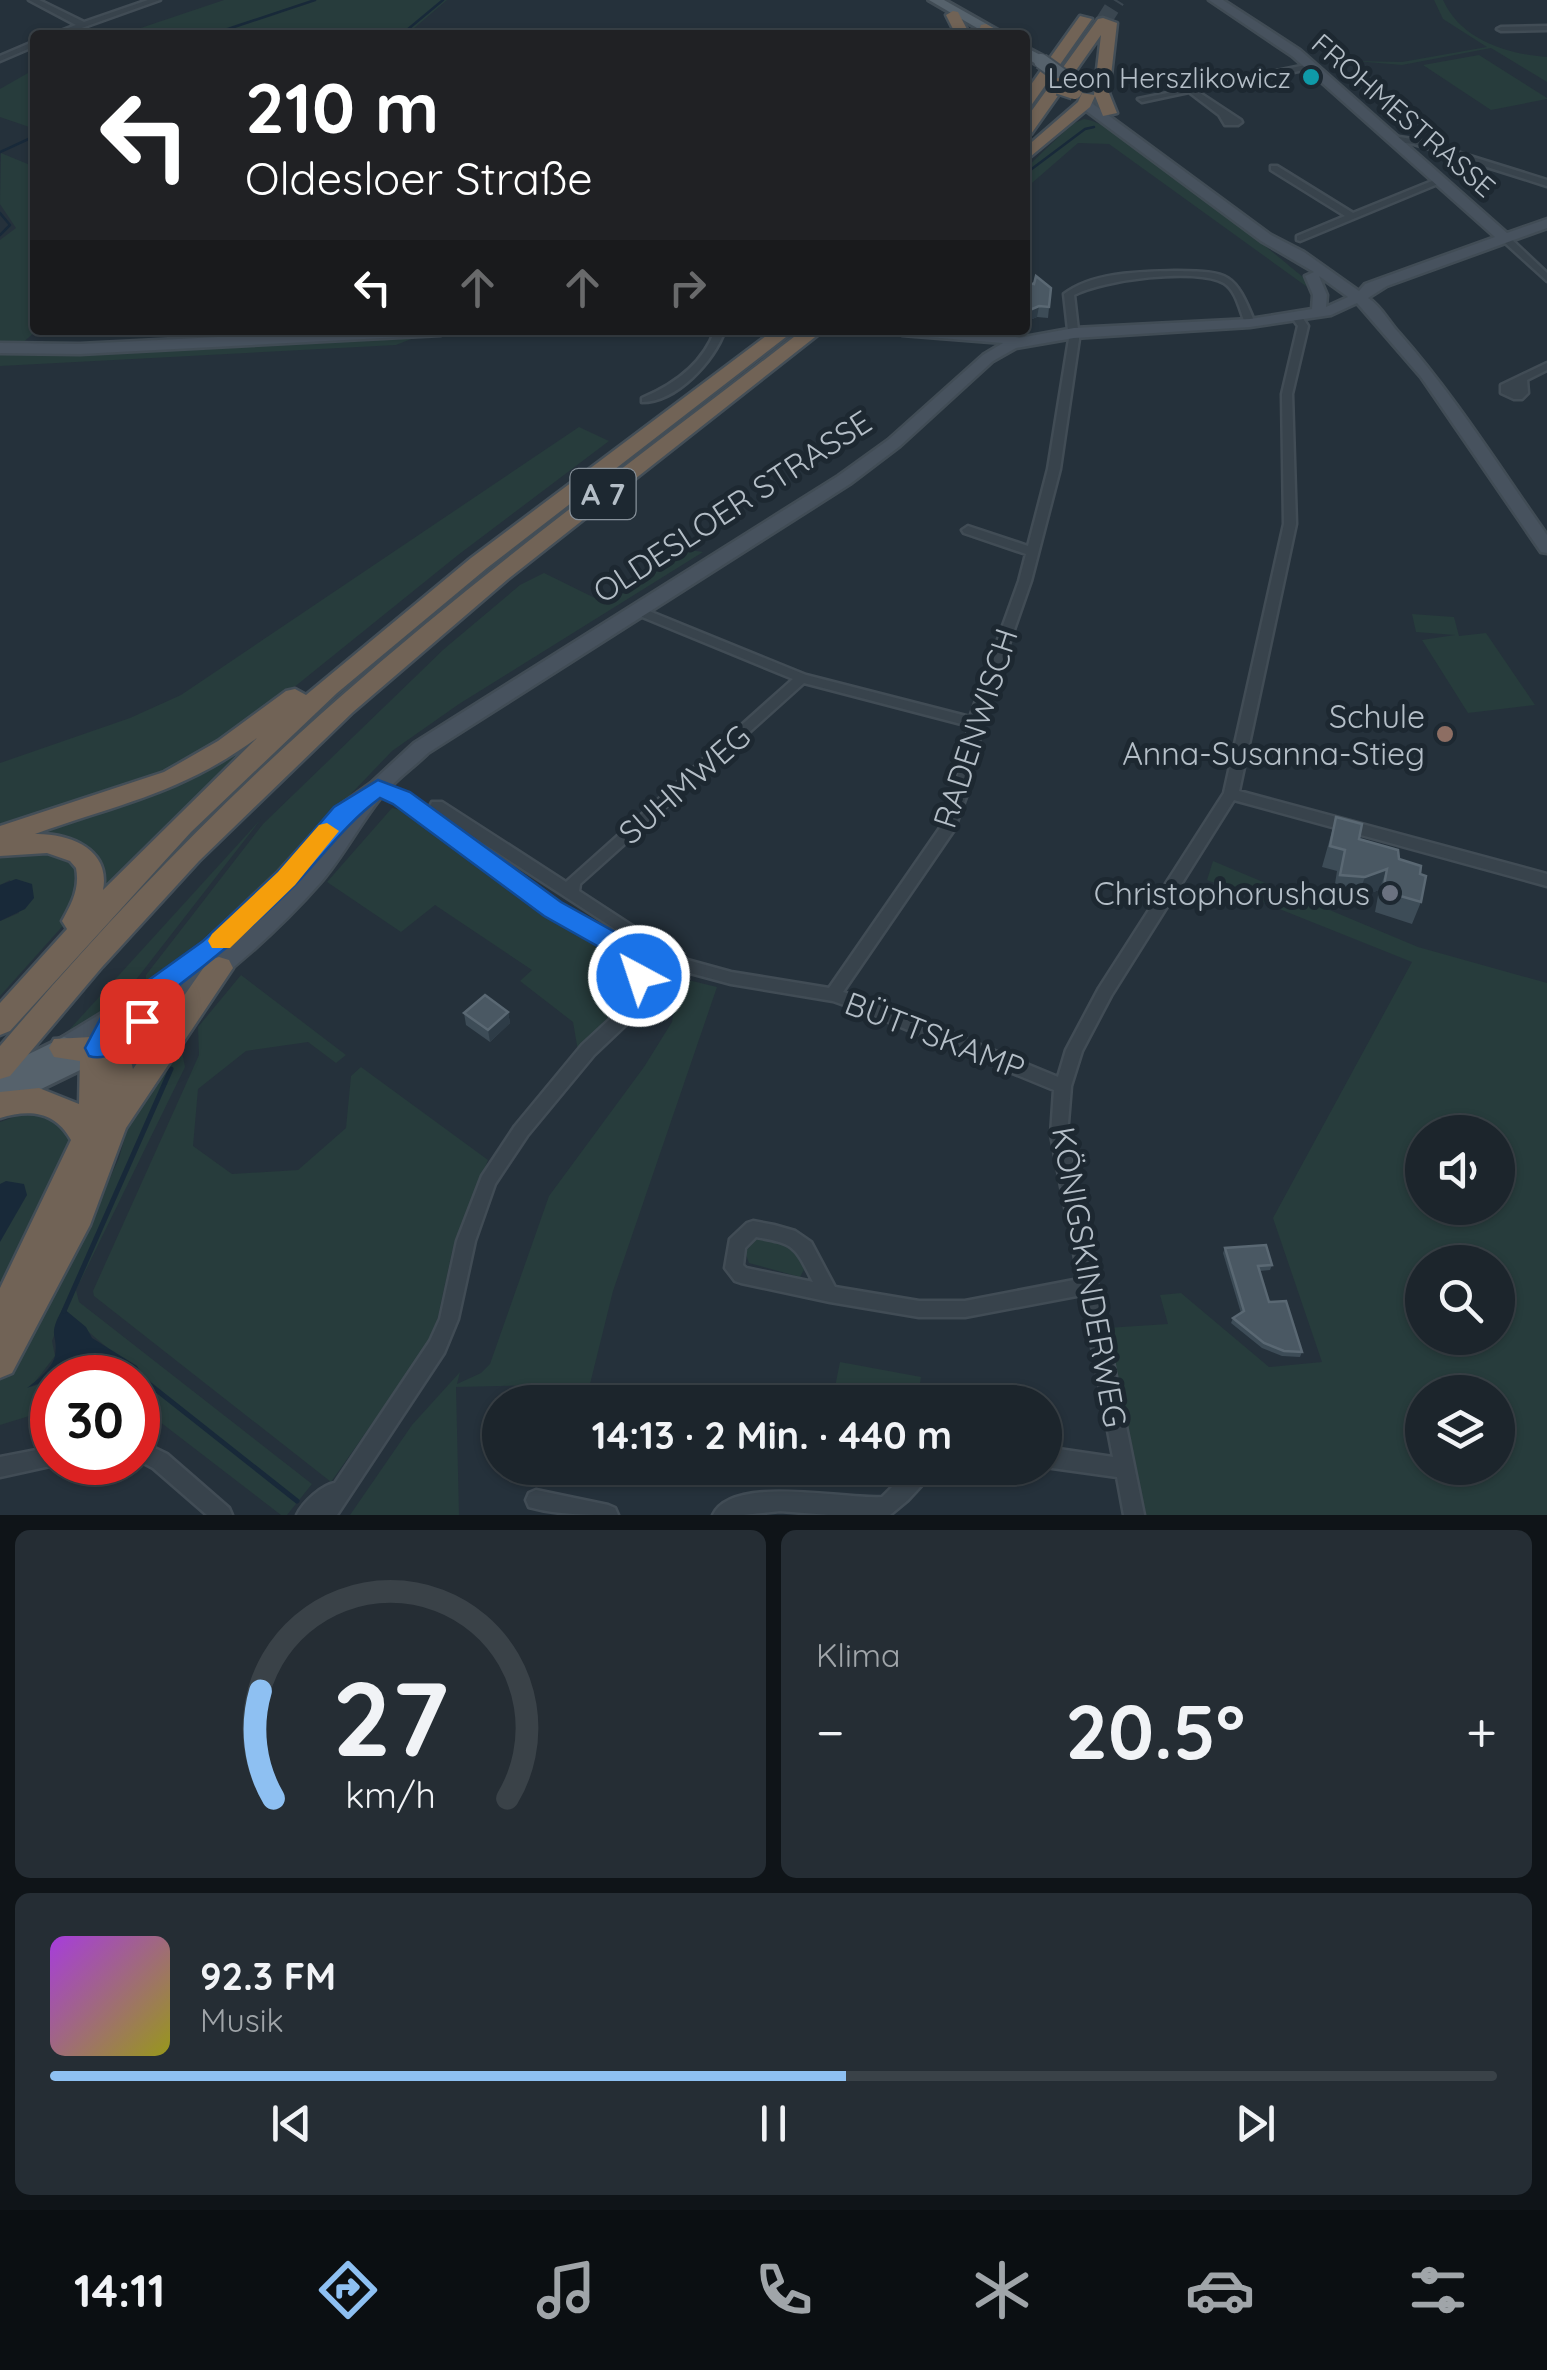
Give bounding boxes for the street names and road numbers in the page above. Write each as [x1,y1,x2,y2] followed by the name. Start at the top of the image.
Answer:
[1305,26,1503,204] street label: FROHMESTRASSE
[585,401,879,611] street label: OLDESLOER STRASSE
[570,469,636,519] road number: A 7
[924,623,1026,833] street label: RADENWISCH
[610,716,758,852] street label: SUHMWEG
[840,982,1030,1088] street label: BÜTTSKAMP
[1044,1124,1136,1430] street label: KÖNIGSKINDERWEG

